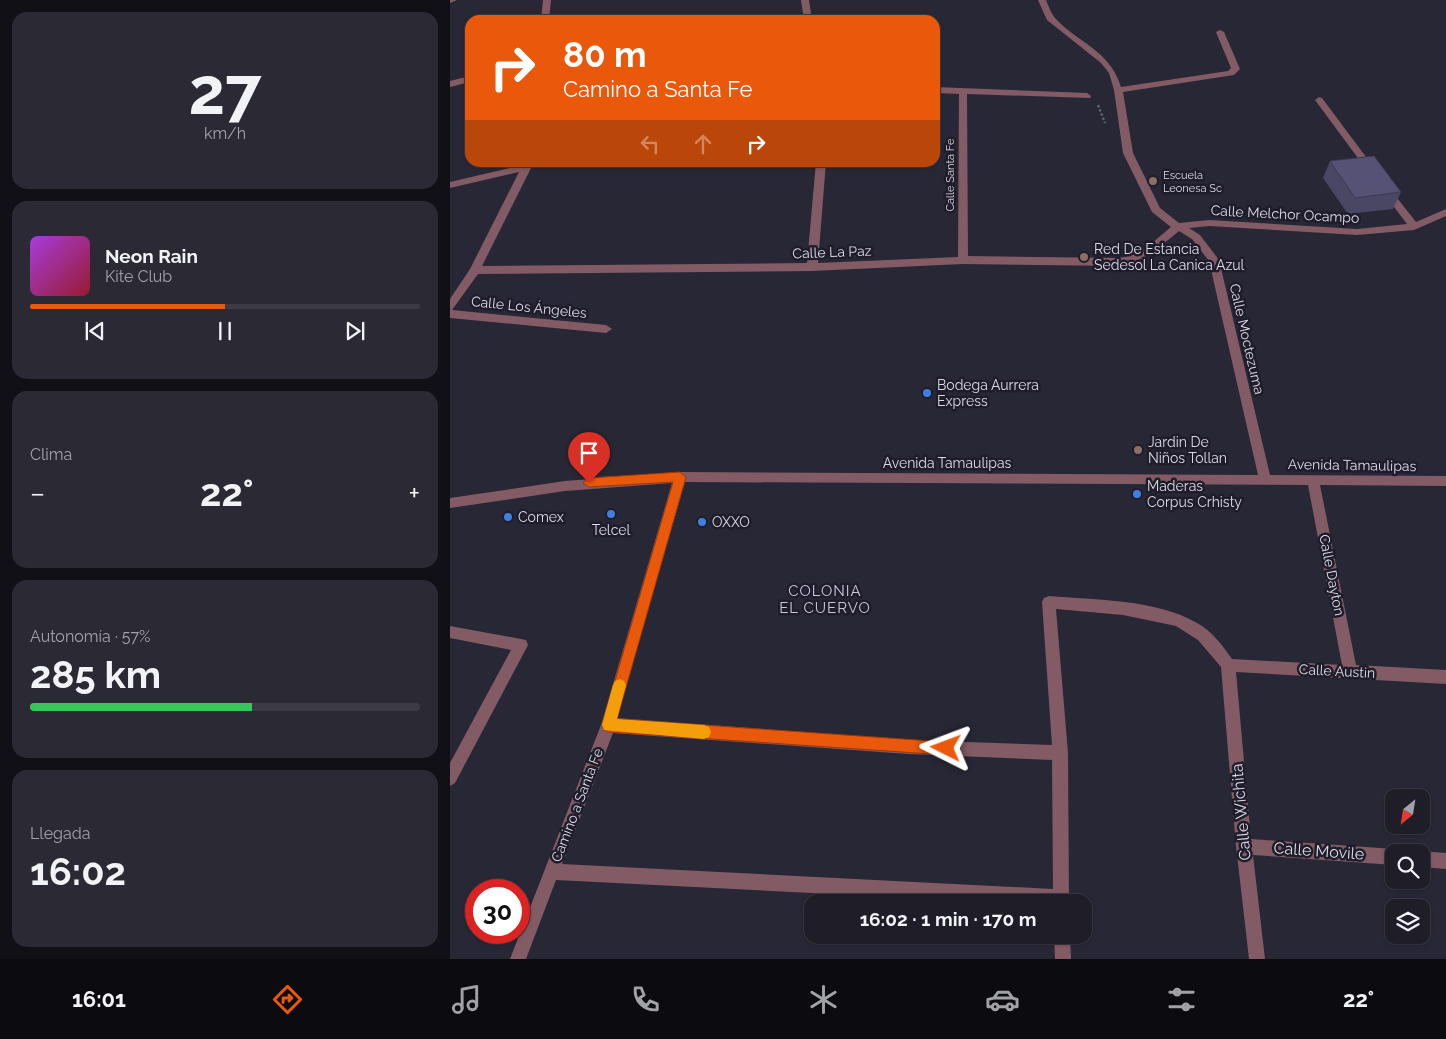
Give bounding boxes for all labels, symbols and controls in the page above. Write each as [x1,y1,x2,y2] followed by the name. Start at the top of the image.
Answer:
[563,34,647,75] text: 80 m
[480,35,545,100] icon: right
[188,53,262,129] text: 27
[563,76,752,102] text: Camino a Santa Fe
[204,124,246,143] text: km/h
[636,130,664,158] icon: left
[689,130,717,158] icon: ahead
[742,130,770,158] icon: right
[944,138,957,211] street label: Calle Santa Fe
[1163,169,1222,195] place label: Escuela Leonesa Sc
[1147,175,1159,187] marker: Escuela Leonesa Sc
[1210,202,1360,226] street label: Calle Melchor Ocampo
[1094,241,1245,273] place label: Red De Estancia Sedesol La Canica Azul
[792,243,872,261] street label: Calle La Paz
[105,245,198,267] text: Neon Rain
[1078,251,1090,263] marker: Red De Estancia Sedesol La Canica Azul
[105,267,172,286] text: Kite Club
[1226,282,1268,396] street label: Calle Moctezuma
[470,292,588,321] street label: Calle Los Ángeles
[81,317,109,345] icon: previous
[211,317,239,345] icon: pause
[341,317,369,345] icon: next
[937,377,1039,409] place label: Bodega Aurrera Express
[921,387,933,399] marker: Bodega Aurrera Express
[568,432,610,483] pin
[1148,434,1227,466] place label: Jardin De Niños Tollan
[575,439,603,467] icon: arrive
[1132,444,1144,456] marker: Jardin De Niños Tollan
[30,445,72,464] text: Clima
[883,455,1012,471] street label: Avenida Tamaulipas
[1288,456,1417,474] street label: Avenida Tamaulipas
[200,470,253,515] text: 22°
[30,477,45,510] text: −
[408,477,420,510] text: +
[1147,478,1242,510] place label: Maderas Corpus Crhisty
[1131,488,1143,500] marker: Maderas Corpus Crhisty
[605,508,617,520] marker: Telcel
[518,509,564,525] place label: Comex
[502,511,514,523] marker: Comex
[712,514,750,530] place label: OXXO
[696,516,708,528] marker: OXXO
[592,522,631,538] place label: Telcel
[1316,533,1348,617] street label: Calle Dayton
[779,582,871,617] district label: COLONIA EL CUERVO
[30,627,150,646] text: Autonomía · 57%
[30,652,161,697] text: 285 km
[1298,661,1376,681] street label: Calle Austin
[919,721,971,773] position arrow
[548,746,606,864] street label: Camino a Santa Fe
[1227,763,1255,861] street label: Calle Wichita
[1385,789,1430,834] north arrow
[1385,789,1430,944] map controls
[30,824,90,843] text: Llegada
[1273,838,1365,864] street label: Calle Movile
[1385,844,1430,889] button: search
[30,849,126,894] text: 16:02
[465,879,530,944] speed limit sign: 30
[1385,899,1430,944] button: layers
[860,908,1036,930] text: 16:02 · 1 min · 170 m
[270,982,305,1017] icon: directions
[449,982,484,1017] icon: music
[628,982,663,1017] icon: phone
[806,982,841,1017] icon: climate
[985,982,1020,1017] icon: car
[1164,982,1199,1017] icon: filters
[72,986,126,1012] text: 16:01
[1343,986,1374,1012] text: 22°

